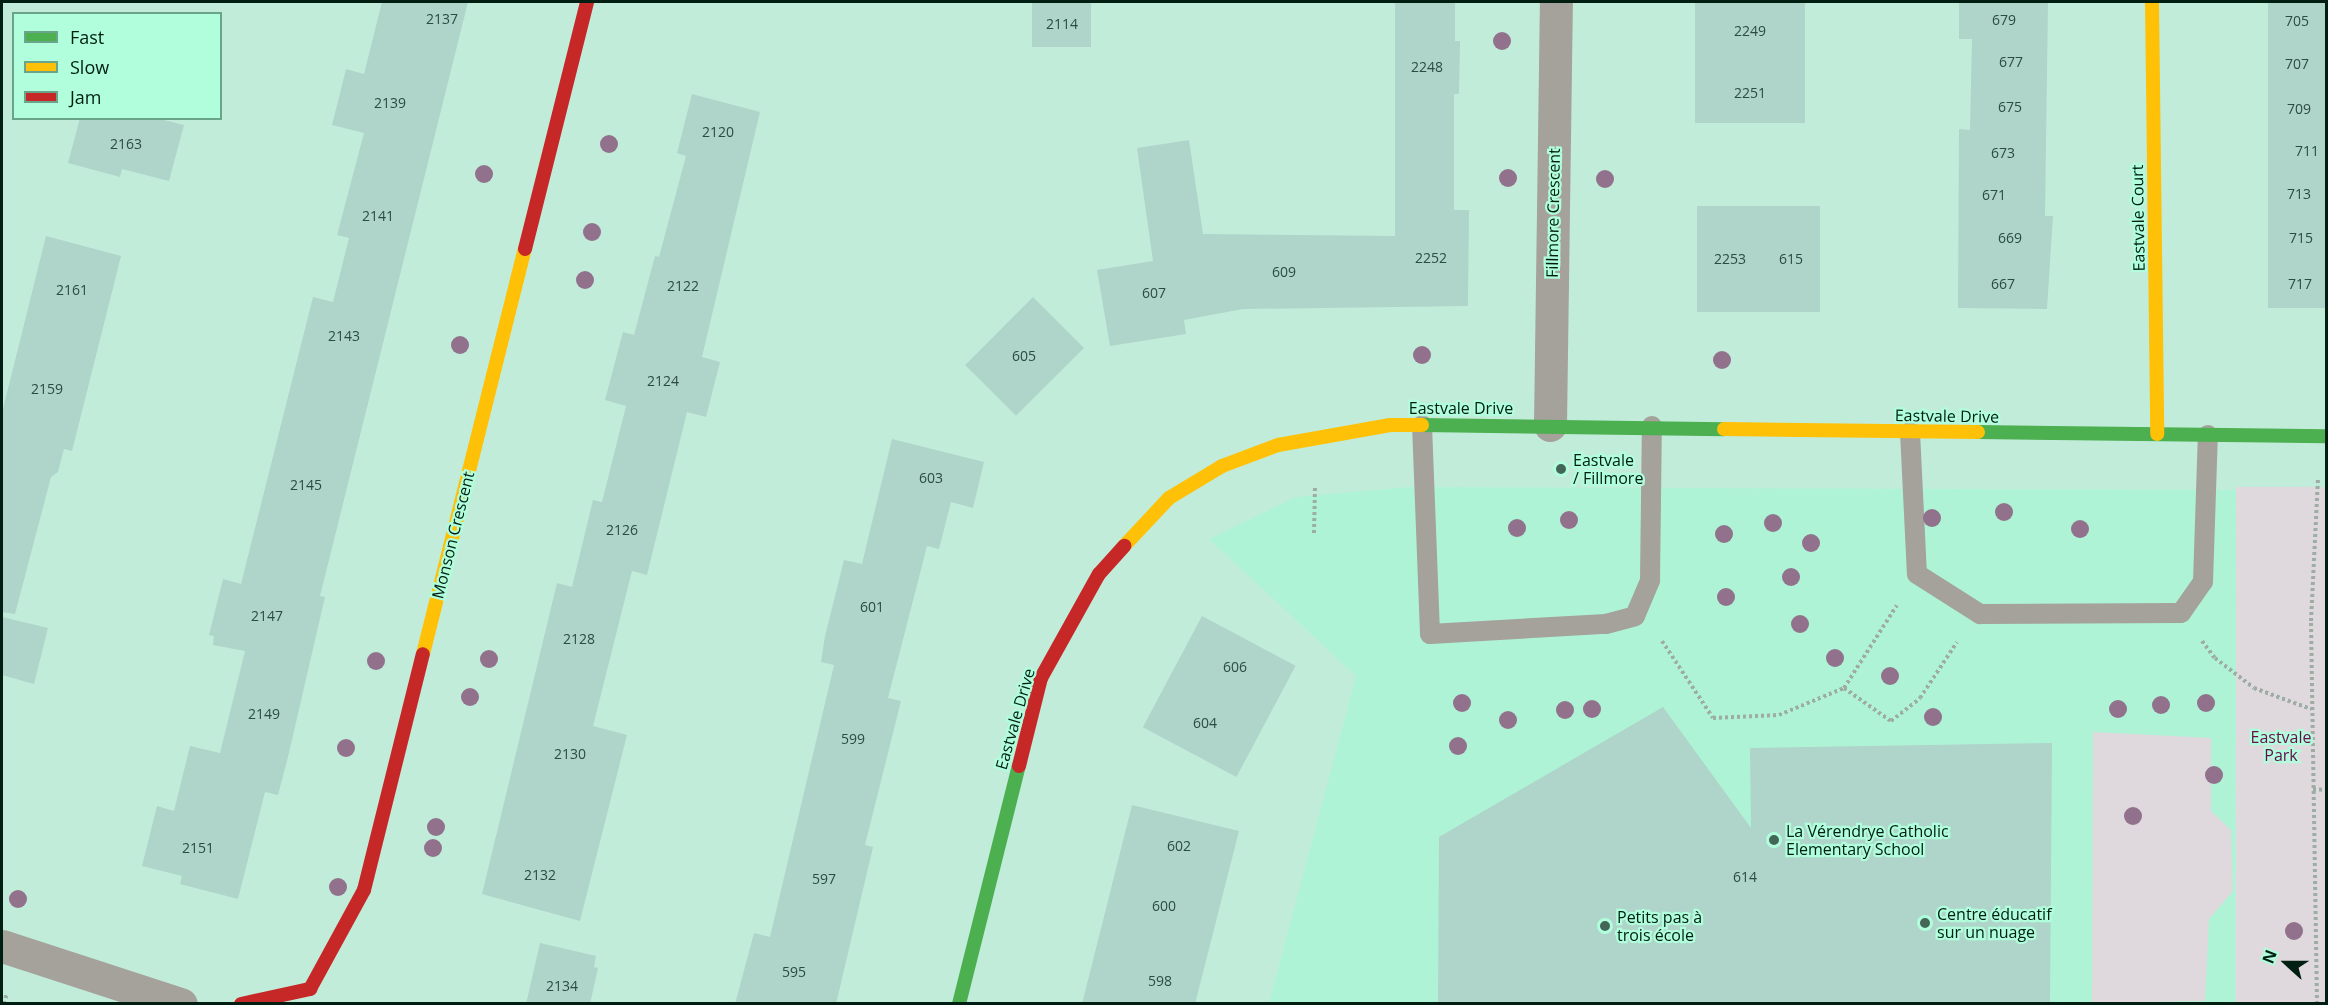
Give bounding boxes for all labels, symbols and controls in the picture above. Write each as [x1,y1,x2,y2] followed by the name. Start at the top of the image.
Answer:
[426,11,458,27] house number: 2137
[12,12,222,120] legend
[1992,12,2016,28] house number: 679
[2285,13,2309,29] house number: 705
[1046,16,1078,32] house number: 2114
[1734,23,1766,39] house number: 2249
[70,25,104,49] text: Fast
[1999,54,2023,70] house number: 677
[70,55,109,79] text: Slow
[2285,56,2309,72] house number: 707
[1411,59,1443,75] house number: 2248
[70,85,102,109] text: Jam
[1734,85,1766,101] house number: 2251
[374,95,406,111] house number: 2139
[1998,99,2022,115] house number: 675
[2287,101,2311,117] house number: 709
[702,124,734,140] house number: 2120
[110,136,142,152] house number: 2163
[2295,143,2319,159] house number: 711
[1991,145,2015,161] house number: 673
[1542,148,1564,278] street label: Fillmore Crescent
[2127,164,2149,272] street label: Eastvale Court
[2287,186,2311,202] house number: 713
[1982,187,2006,203] house number: 671
[362,208,394,224] house number: 2141
[1998,230,2022,246] house number: 669
[2289,230,2313,246] house number: 715
[1415,250,1447,266] house number: 2252
[1714,251,1746,267] house number: 2253
[1779,251,1803,267] house number: 615
[1272,264,1296,280] house number: 609
[1991,276,2015,292] house number: 667
[2288,276,2312,292] house number: 717
[667,278,699,294] house number: 2122
[56,282,88,298] house number: 2161
[1142,285,1166,301] house number: 607
[328,328,360,344] house number: 2143
[1012,348,1036,364] house number: 605
[647,373,679,389] house number: 2124
[31,381,63,397] house number: 2159
[1409,398,1513,418] street label: Eastvale Drive
[1895,405,1999,427] street label: Eastvale Drive
[1573,450,1643,488] place label: Eastvale / Fillmore
[1554,462,1568,476] marker: Eastvale / Fillmore
[428,469,478,601] street label: Monson Crescent
[919,470,943,486] house number: 603
[290,477,322,493] house number: 2145
[606,522,638,538] house number: 2126
[860,599,884,615] house number: 601
[251,608,283,624] house number: 2147
[563,631,595,647] house number: 2128
[1223,659,1247,675] house number: 606
[991,666,1039,772] street label: Eastvale Drive
[248,706,280,722] house number: 2149
[1193,715,1217,731] house number: 604
[2250,727,2312,765] park label: Eastvale Park
[841,731,865,747] house number: 599
[554,746,586,762] house number: 2130
[1786,821,1949,859] place label: La Vérendrye Catholic Elementary School
[1767,833,1781,847] marker: La Vérendrye Catholic Elementary School
[1167,838,1191,854] house number: 602
[182,840,214,856] house number: 2151
[524,867,556,883] house number: 2132
[1733,869,1757,885] house number: 614
[812,871,836,887] house number: 597
[1152,898,1176,914] house number: 600
[1937,904,2052,942] place label: Centre éducatif sur un nuage
[1617,907,1702,945] place label: Petits pas à trois école
[1918,916,1932,930] marker: Centre éducatif sur un nuage
[1598,919,1612,933] marker: Petits pas à trois école
[2256,933,2316,993] north arrow
[2257,947,2282,967] text: N
[782,964,806,980] house number: 595
[1148,973,1172,989] house number: 598
[546,978,578,994] house number: 2134

